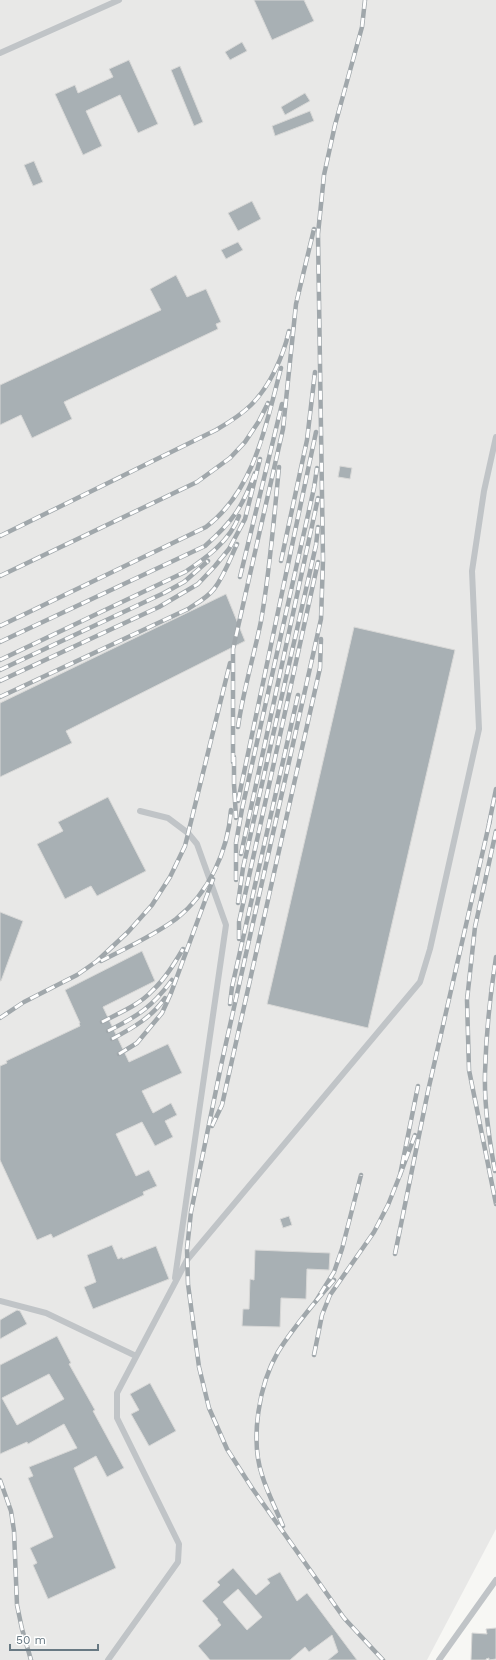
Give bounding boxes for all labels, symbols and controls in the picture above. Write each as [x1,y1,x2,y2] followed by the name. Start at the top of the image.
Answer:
[10,1626,98,1652] scale bar
[16,1633,46,1647] text: 50 m

